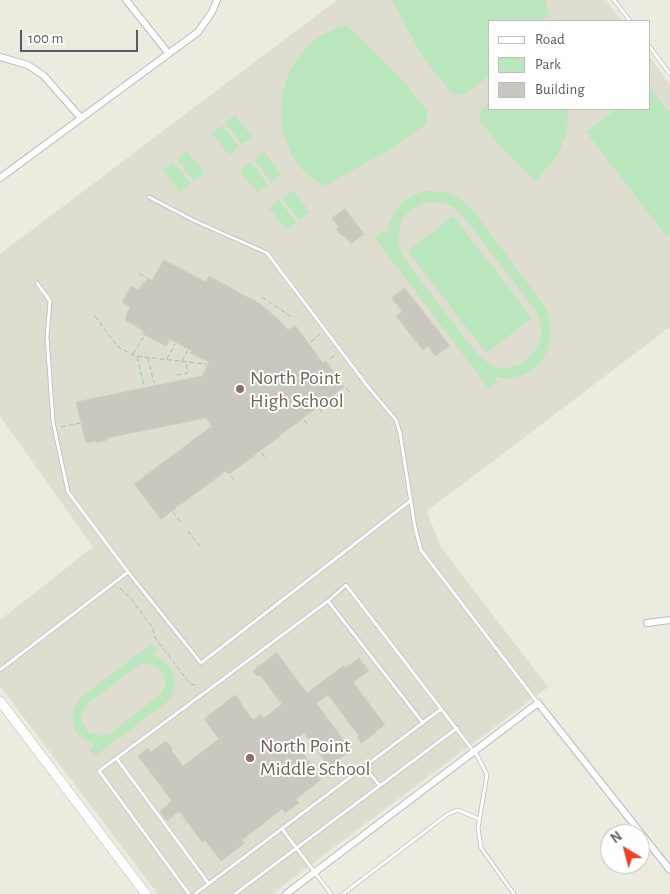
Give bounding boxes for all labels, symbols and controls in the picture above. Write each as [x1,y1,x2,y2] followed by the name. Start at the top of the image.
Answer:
[22,20,140,52] scale bar
[488,20,650,110] legend
[28,31,63,46] text: 100 m
[535,32,565,47] text: Road
[535,57,561,72] text: Park
[535,82,585,97] text: Building
[250,366,344,413] place label: North Point High School
[234,383,246,395] marker: North Point High School
[260,734,371,781] place label: North Point Middle School
[244,752,256,764] marker: North Point Middle School
[600,824,650,874] north arrow
[608,829,625,846] text: N

